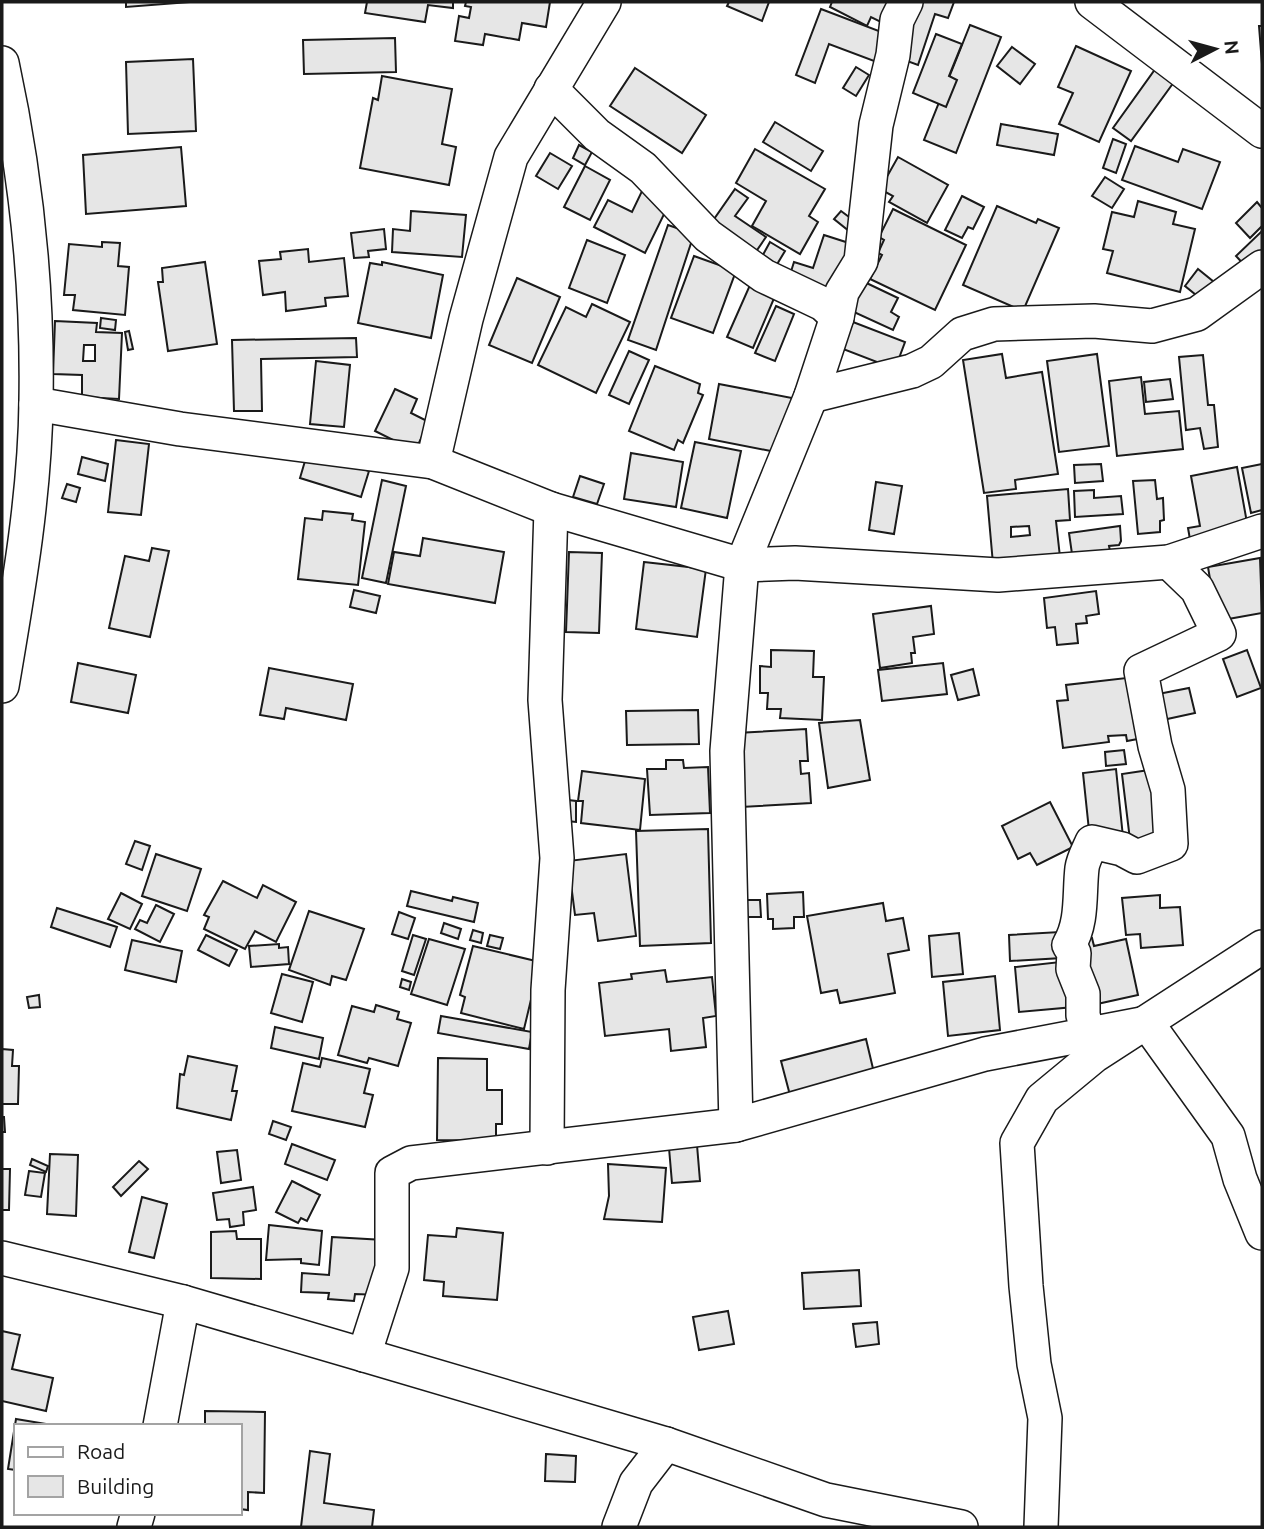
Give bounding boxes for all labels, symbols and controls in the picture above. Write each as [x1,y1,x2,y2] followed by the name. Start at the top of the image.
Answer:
[1180,14,1250,84] north arrow
[1220,39,1244,55] text: N
[14,1424,242,1515] legend
[77,1439,125,1463] text: Road
[77,1474,154,1498] text: Building

